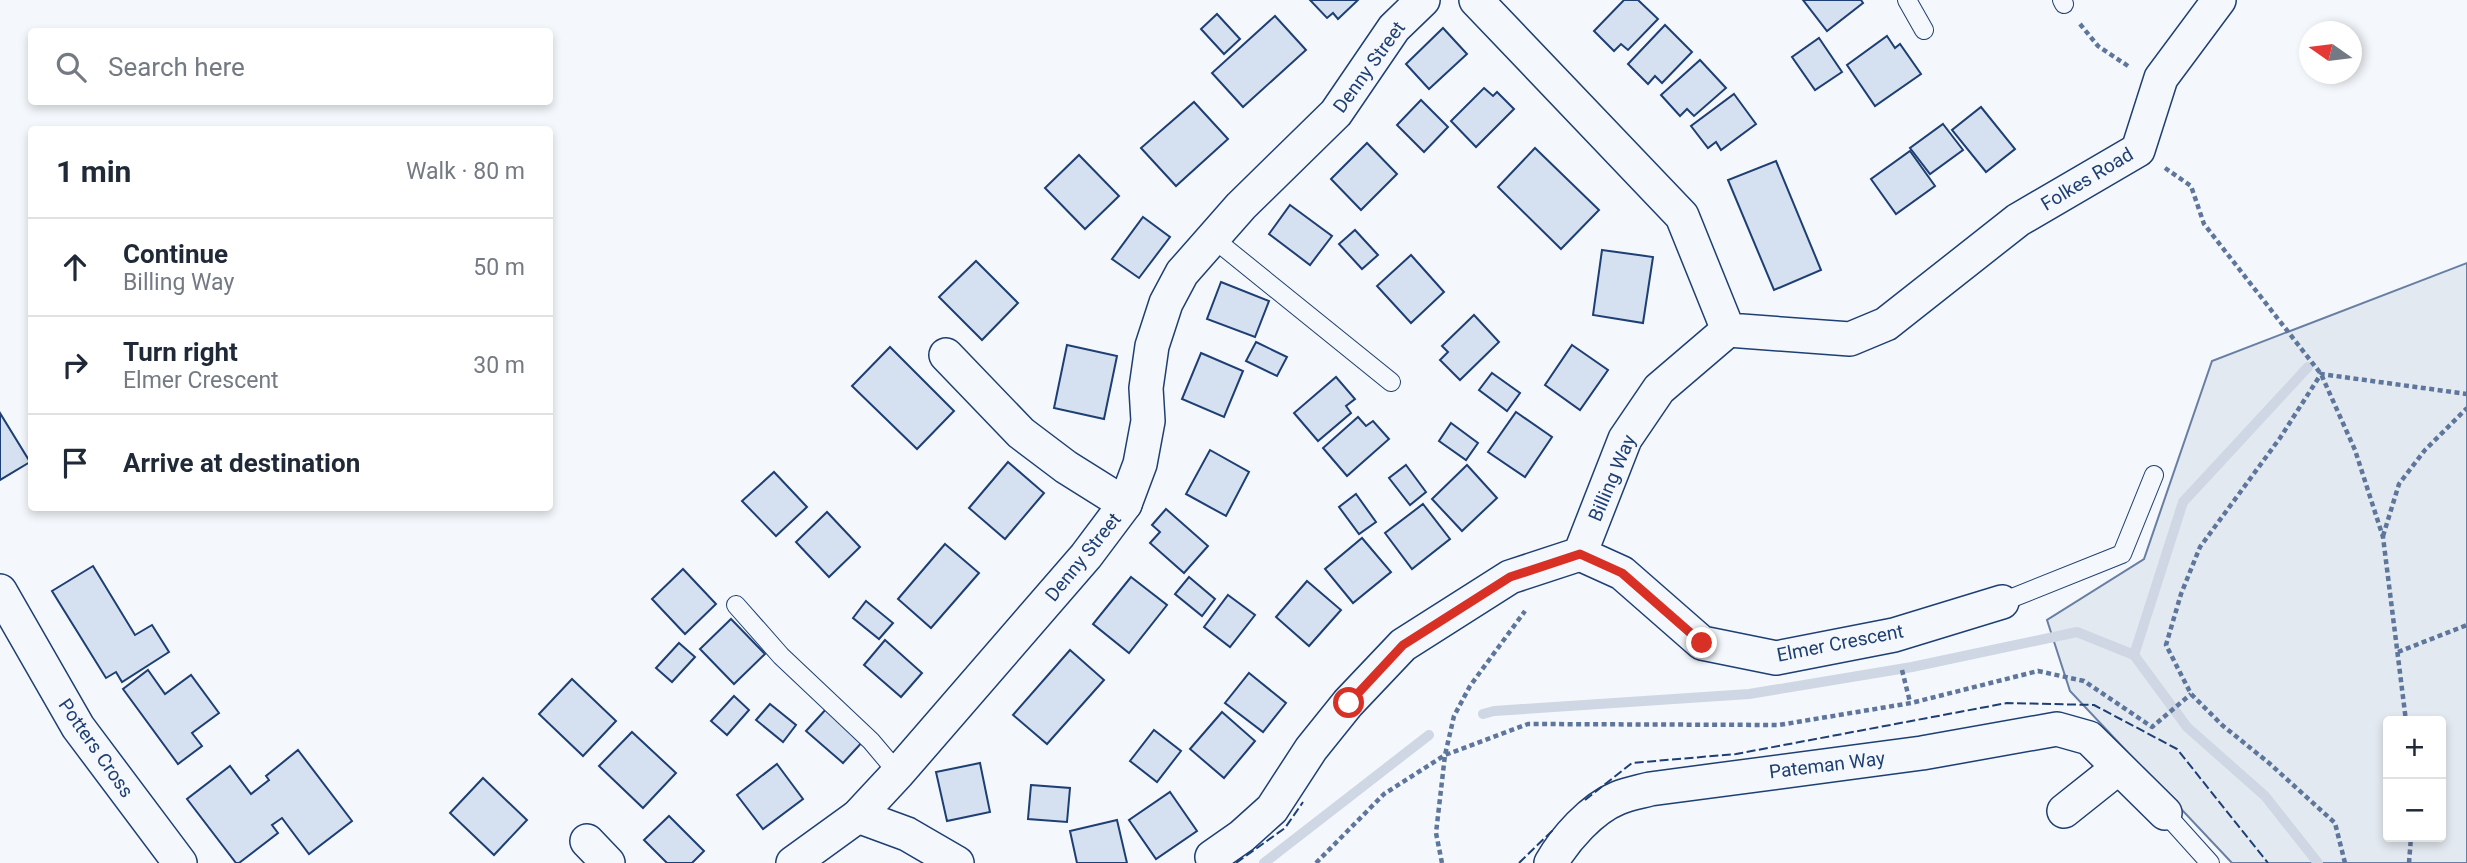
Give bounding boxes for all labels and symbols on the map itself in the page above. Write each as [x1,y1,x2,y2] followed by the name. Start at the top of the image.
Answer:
[1328,17,1410,117] street label: Denny Street
[2299,21,2362,84] north arrow
[2037,143,2137,215] street label: Folkes Road
[1583,431,1641,525] street label: Billing Way
[1040,508,1126,606] street label: Denny Street
[1775,619,1905,667] street label: Elmer Crescent
[1686,627,1717,658] route end
[1333,687,1364,718] route start
[54,694,138,802] street label: Potters Cross
[1768,746,1886,784] street label: Pateman Way

